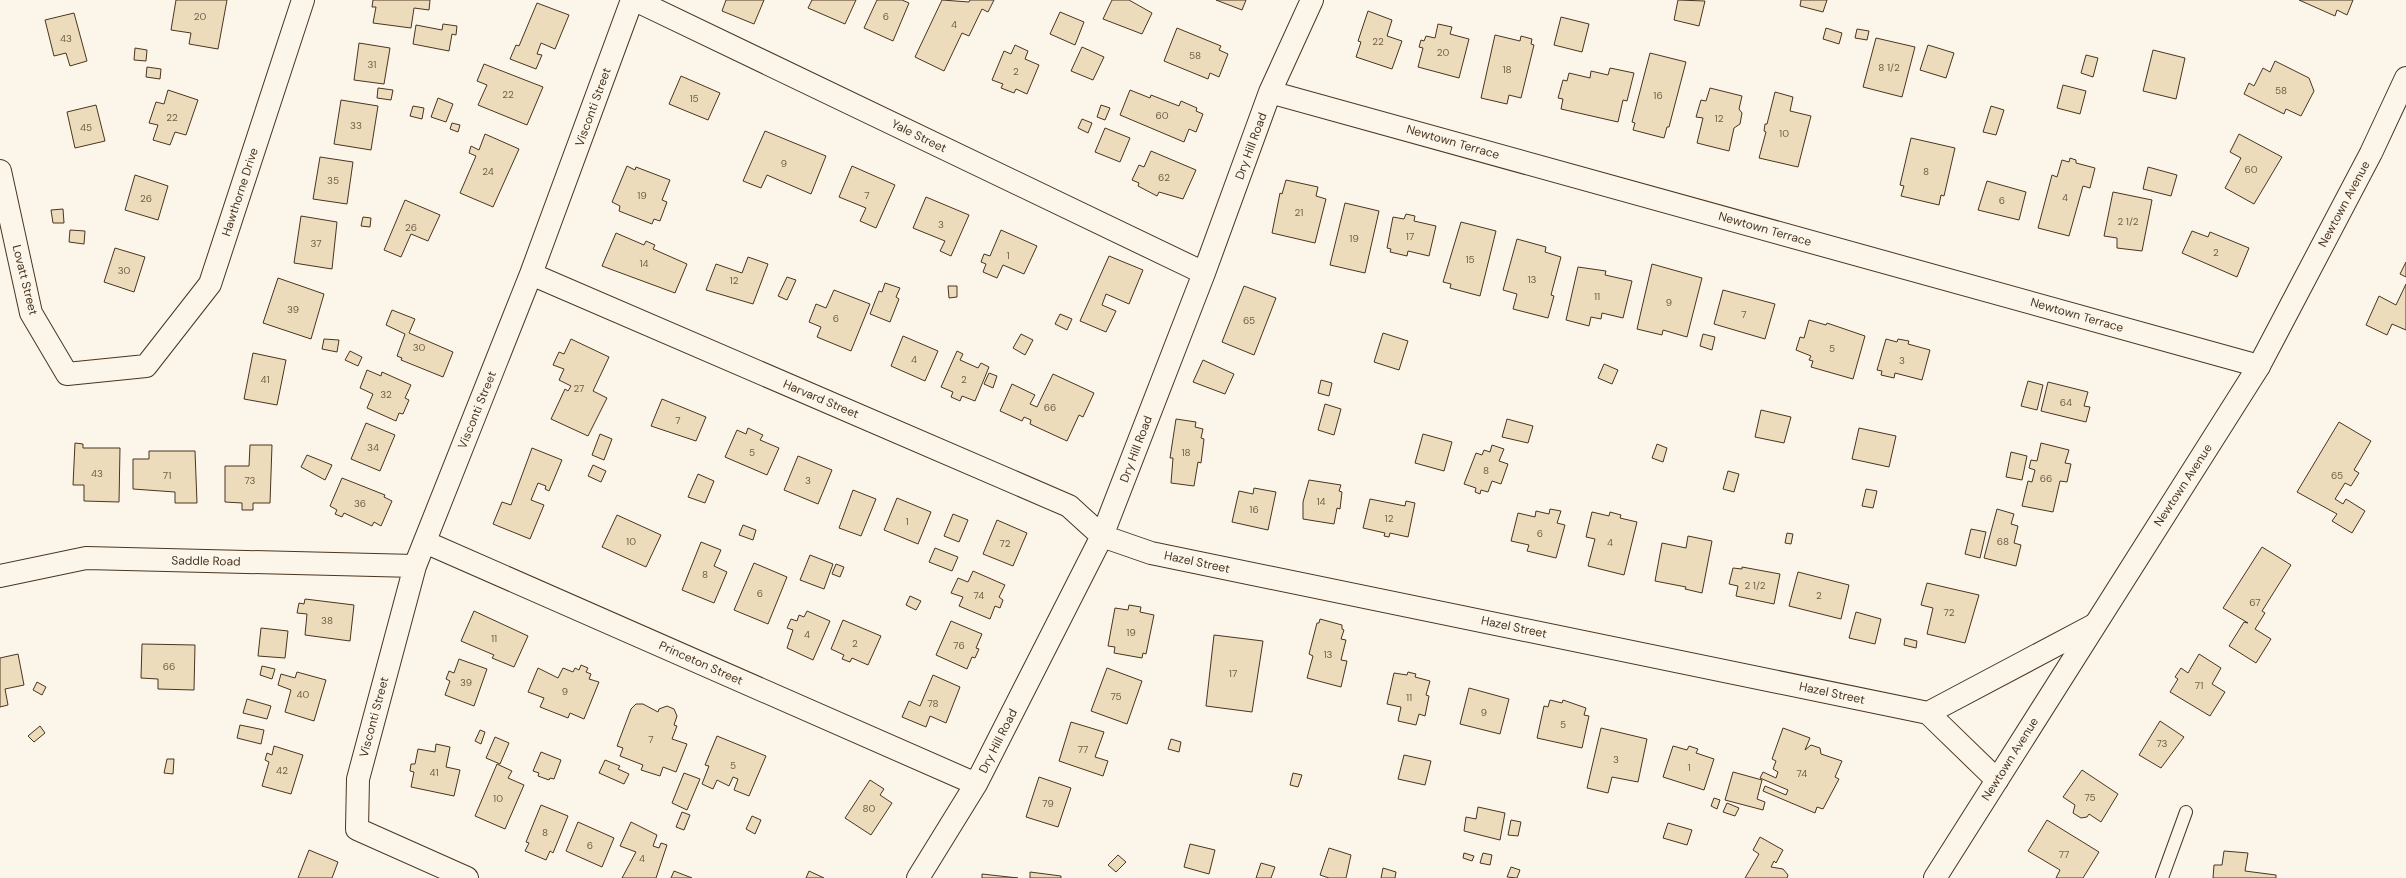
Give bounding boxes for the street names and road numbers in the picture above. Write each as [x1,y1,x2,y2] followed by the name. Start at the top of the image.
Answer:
[571,65,615,149] street label: Visconti Street
[1231,110,1271,182] street label: Dry Hill Road
[889,116,949,156] street label: Yale Street
[1405,121,1502,163] street label: Newtown Terrace
[218,146,262,238] street label: Hawthorne Drive
[2315,158,2374,250] street label: Newtown Avenue
[1717,208,1814,250] street label: Newtown Terrace
[9,243,42,317] street label: Lovatt Street
[2029,294,2126,336] street label: Newtown Terrace
[454,368,500,451] street label: Visconti Street
[781,376,862,422] street label: Harvard Street
[1116,413,1156,485] street label: Dry Hill Road
[2150,440,2216,529] street label: Newtown Avenue
[1163,547,1232,577] street label: Hazel Street
[171,552,241,570] street label: Saddle Road
[1480,612,1549,642] street label: Hazel Street
[656,637,746,689] street label: Princeton Street
[356,675,392,759] street label: Visconti Street
[1798,678,1867,708] street label: Hazel Street
[975,706,1021,776] street label: Dry Hill Road
[1978,714,2042,804] street label: Newtown Avenue

